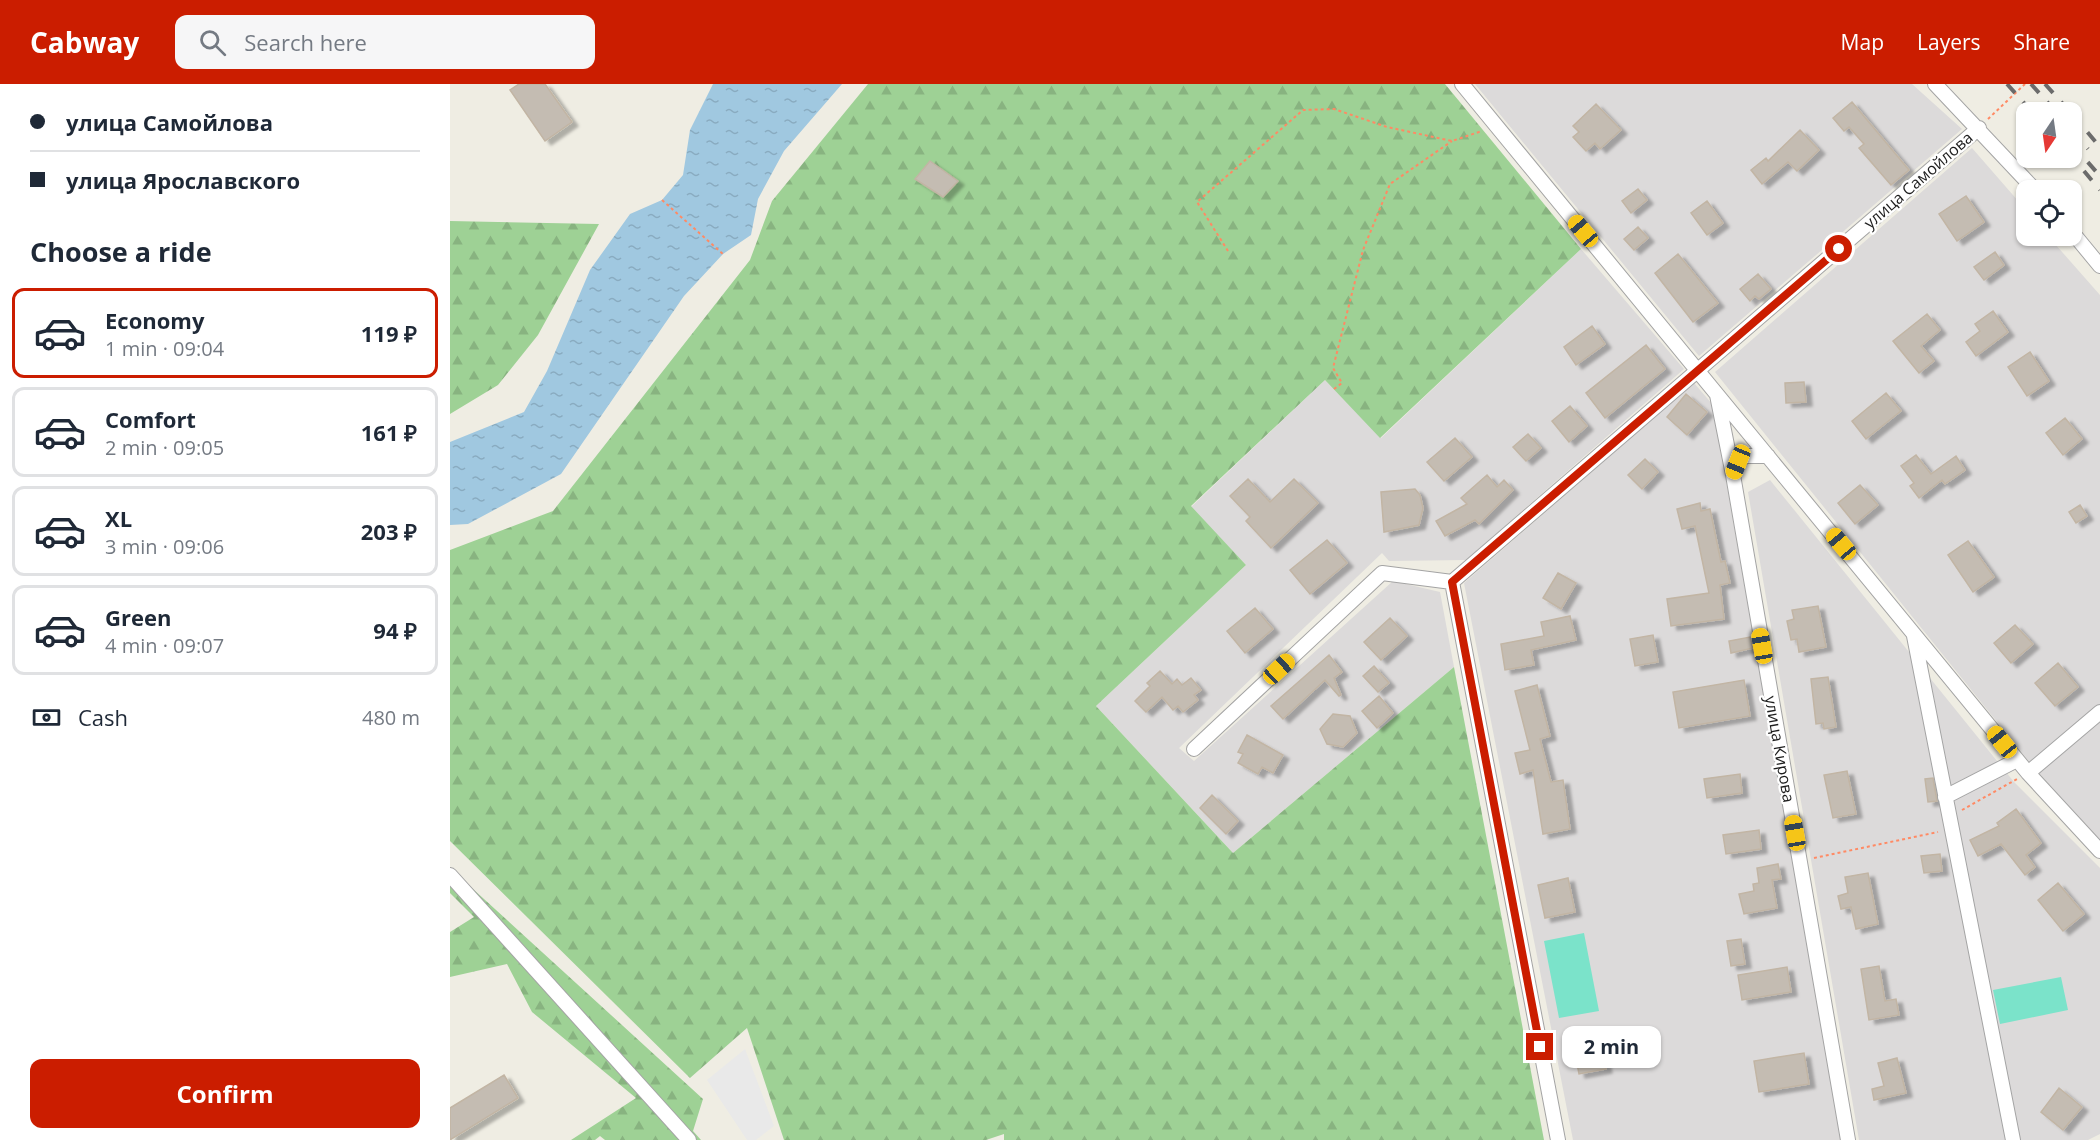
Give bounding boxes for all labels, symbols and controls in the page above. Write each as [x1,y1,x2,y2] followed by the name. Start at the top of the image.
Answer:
[175,15,595,69] search box
[30,23,139,61] text: Cabway
[196,26,229,59] icon: search
[244,27,367,57] text: Search here
[1841,28,1884,56] text: Map
[1917,28,1981,56] text: Layers
[2014,28,2070,56] text: Share
[2016,102,2082,168] north arrow
[2016,102,2082,246] map controls
[66,107,273,137] text: улица Самойлова
[1859,127,1977,233] street label: улица Самойлова
[66,165,300,195] text: улица Ярославского
[2016,180,2082,246] button: locate
[1565,211,1601,251] car
[30,233,212,270] text: Choose a ride
[1825,235,1852,262] route start
[105,305,204,335] text: Economy
[33,306,87,360] icon: car
[361,318,417,348] text: 119 ₽
[105,335,224,362] text: 1 min · 09:04
[105,404,196,434] text: Comfort
[33,405,87,459] icon: car
[361,417,417,447] text: 161 ₽
[105,434,224,461] text: 2 min · 09:05
[1723,442,1753,482] car
[105,503,132,533] text: XL
[33,504,87,558] icon: car
[361,516,417,546] text: 203 ₽
[1823,524,1859,564] car
[105,533,224,560] text: 3 min · 09:06
[105,602,171,632] text: Green
[33,603,87,657] icon: car
[373,615,417,645] text: 94 ₽
[1750,627,1774,665] car
[105,632,224,659] text: 4 min · 09:07
[1260,650,1298,688] car
[1760,694,1800,804] street label: улица Кирова
[30,701,63,734] icon: cash
[78,702,128,732] text: Cash
[362,704,420,731] text: 480 m
[1984,722,2020,762] car
[1783,814,1807,852] car
[1561,1026,1660,1068] callout: 2 min
[1526,1033,1553,1060] route end
[1584,1033,1639,1060] text: 2 min
[30,1059,420,1128] button: Confirm

